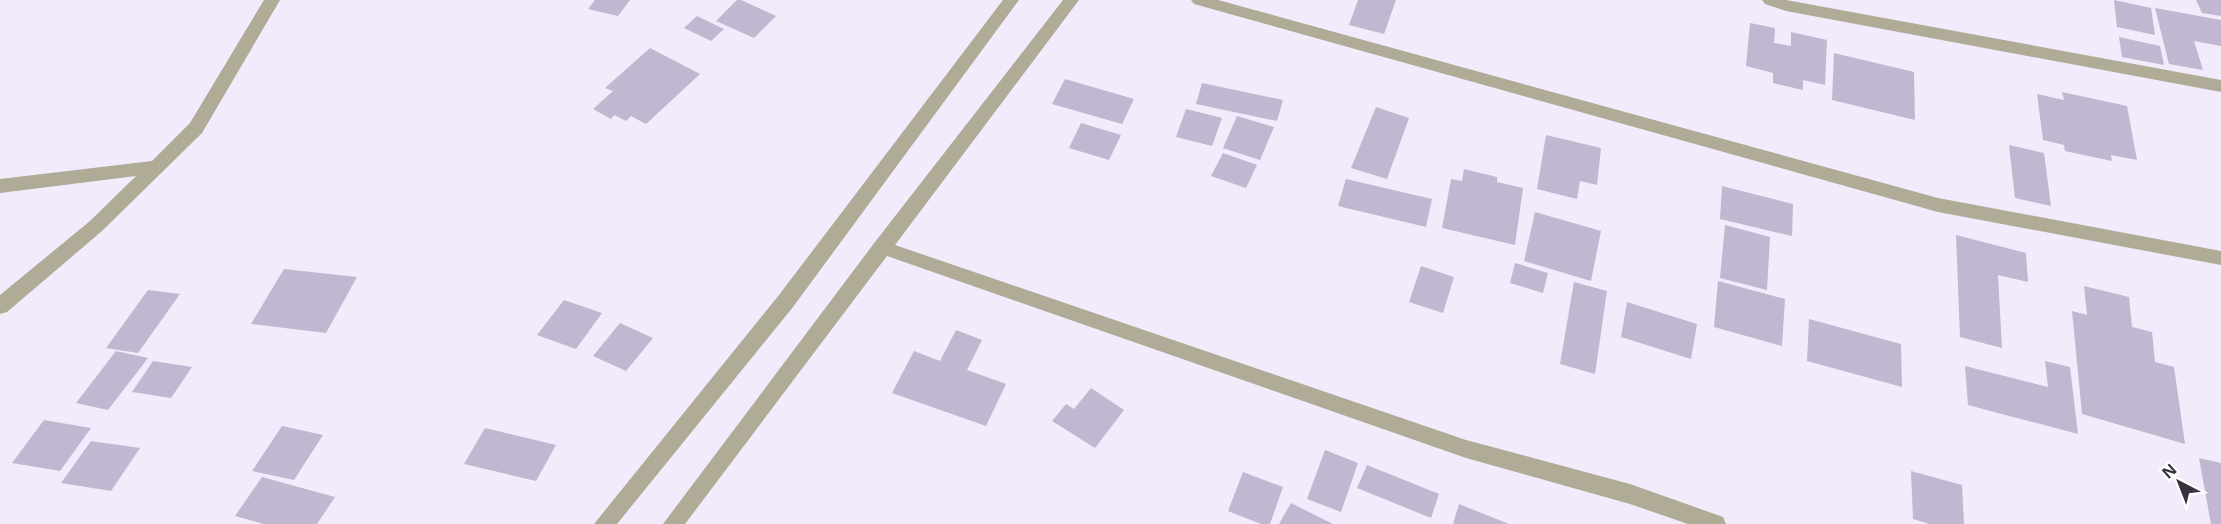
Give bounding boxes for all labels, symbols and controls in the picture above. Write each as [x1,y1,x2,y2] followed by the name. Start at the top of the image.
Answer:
[2149,452,2209,512] north arrow
[2157,458,2181,483] text: N

